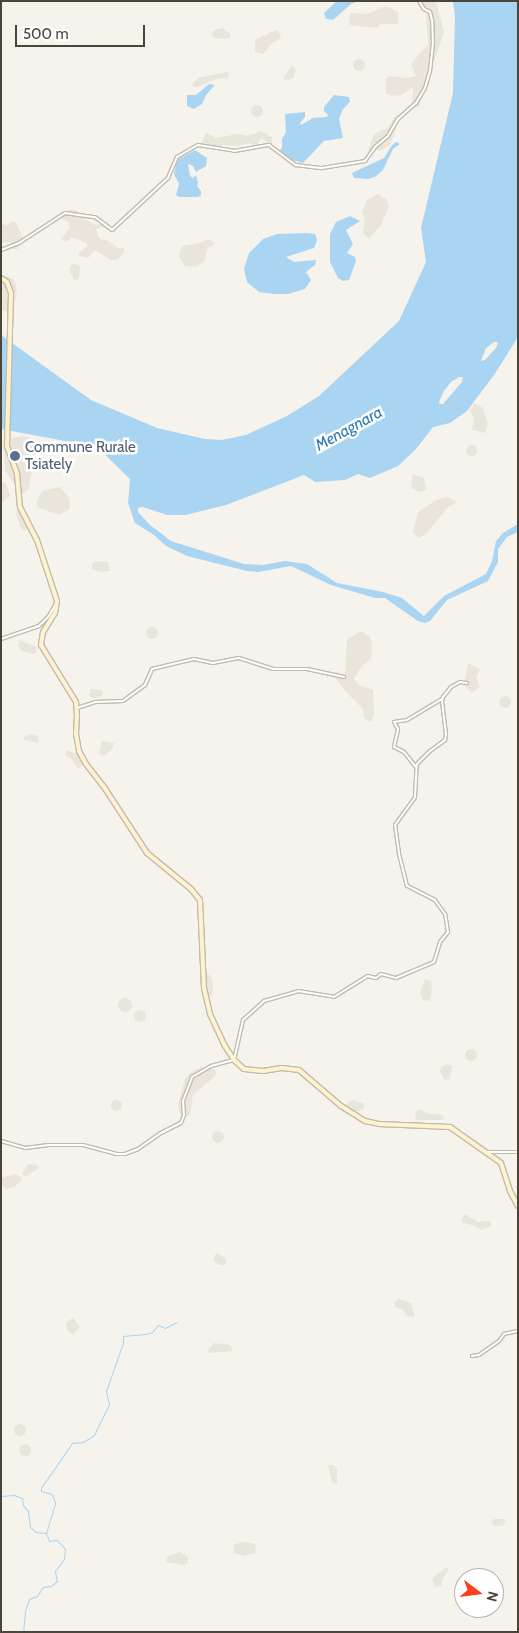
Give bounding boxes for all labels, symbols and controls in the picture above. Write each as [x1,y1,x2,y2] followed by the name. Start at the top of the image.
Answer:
[18,15,148,47] scale bar
[23,25,69,43] text: 500 m
[312,403,386,455] water label: Menagnara
[25,438,136,473] place label: Commune Rurale Tsiately
[9,450,21,462] marker: Commune Rurale Tsiately
[454,1568,504,1618] north arrow
[483,1590,502,1604] text: N

